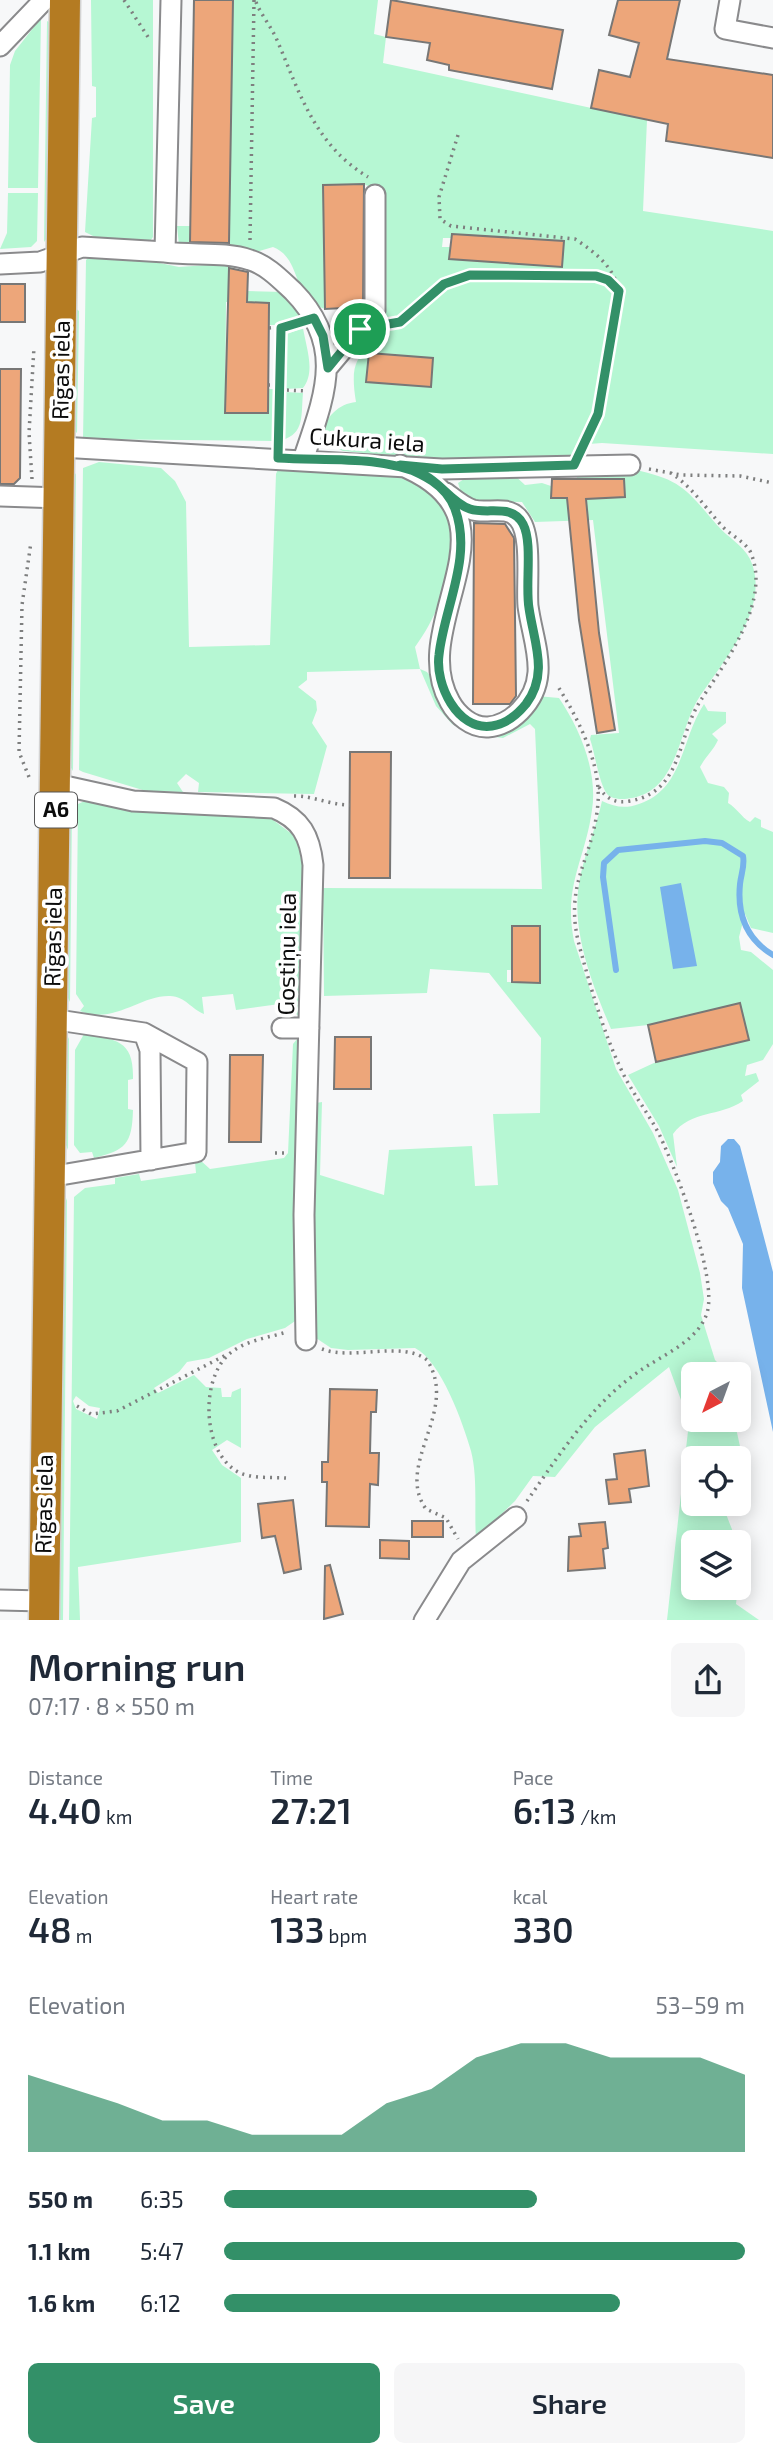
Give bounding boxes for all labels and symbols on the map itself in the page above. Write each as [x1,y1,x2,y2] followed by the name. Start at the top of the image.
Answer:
[330,299,390,359] pin
[45,320,75,420] street label: Rīgas iela
[308,421,426,457] street label: Cukura iela
[35,792,77,828] road number: A6
[37,887,67,987] street label: Rīgas iela
[271,892,303,1016] street label: Gostiņu iela
[681,1362,751,1432] north arrow
[28,1454,58,1554] street label: Rīgas iela

